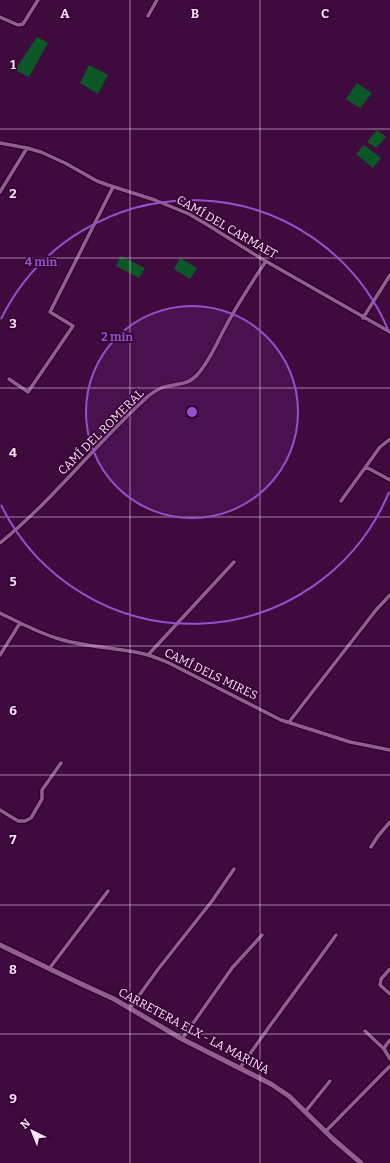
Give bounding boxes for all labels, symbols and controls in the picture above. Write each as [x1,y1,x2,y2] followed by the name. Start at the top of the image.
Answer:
[60,6,70,21] text: A
[191,6,199,21] text: B
[321,6,329,21] text: C
[10,57,16,72] text: 1
[9,186,17,201] text: 2
[174,192,280,261] street label: CAMÍ DEL CARMAET
[25,255,57,269] text: 4 min
[9,316,17,331] text: 3
[101,330,133,344] text: 2 min
[55,385,147,478] street label: CAMÍ DEL ROMERAL
[185,405,199,419] centre of rings
[9,445,17,460] text: 4
[9,574,17,589] text: 5
[162,644,260,703] street label: CAMÍ DELS MIRES
[9,703,17,718] text: 6
[10,832,17,847] text: 7
[9,962,17,977] text: 8
[116,985,272,1077] street label: CARRETERA ELX - LA MARINA
[9,1091,17,1106] text: 9
[12,1111,52,1151] north arrow
[18,1116,33,1132] text: N

